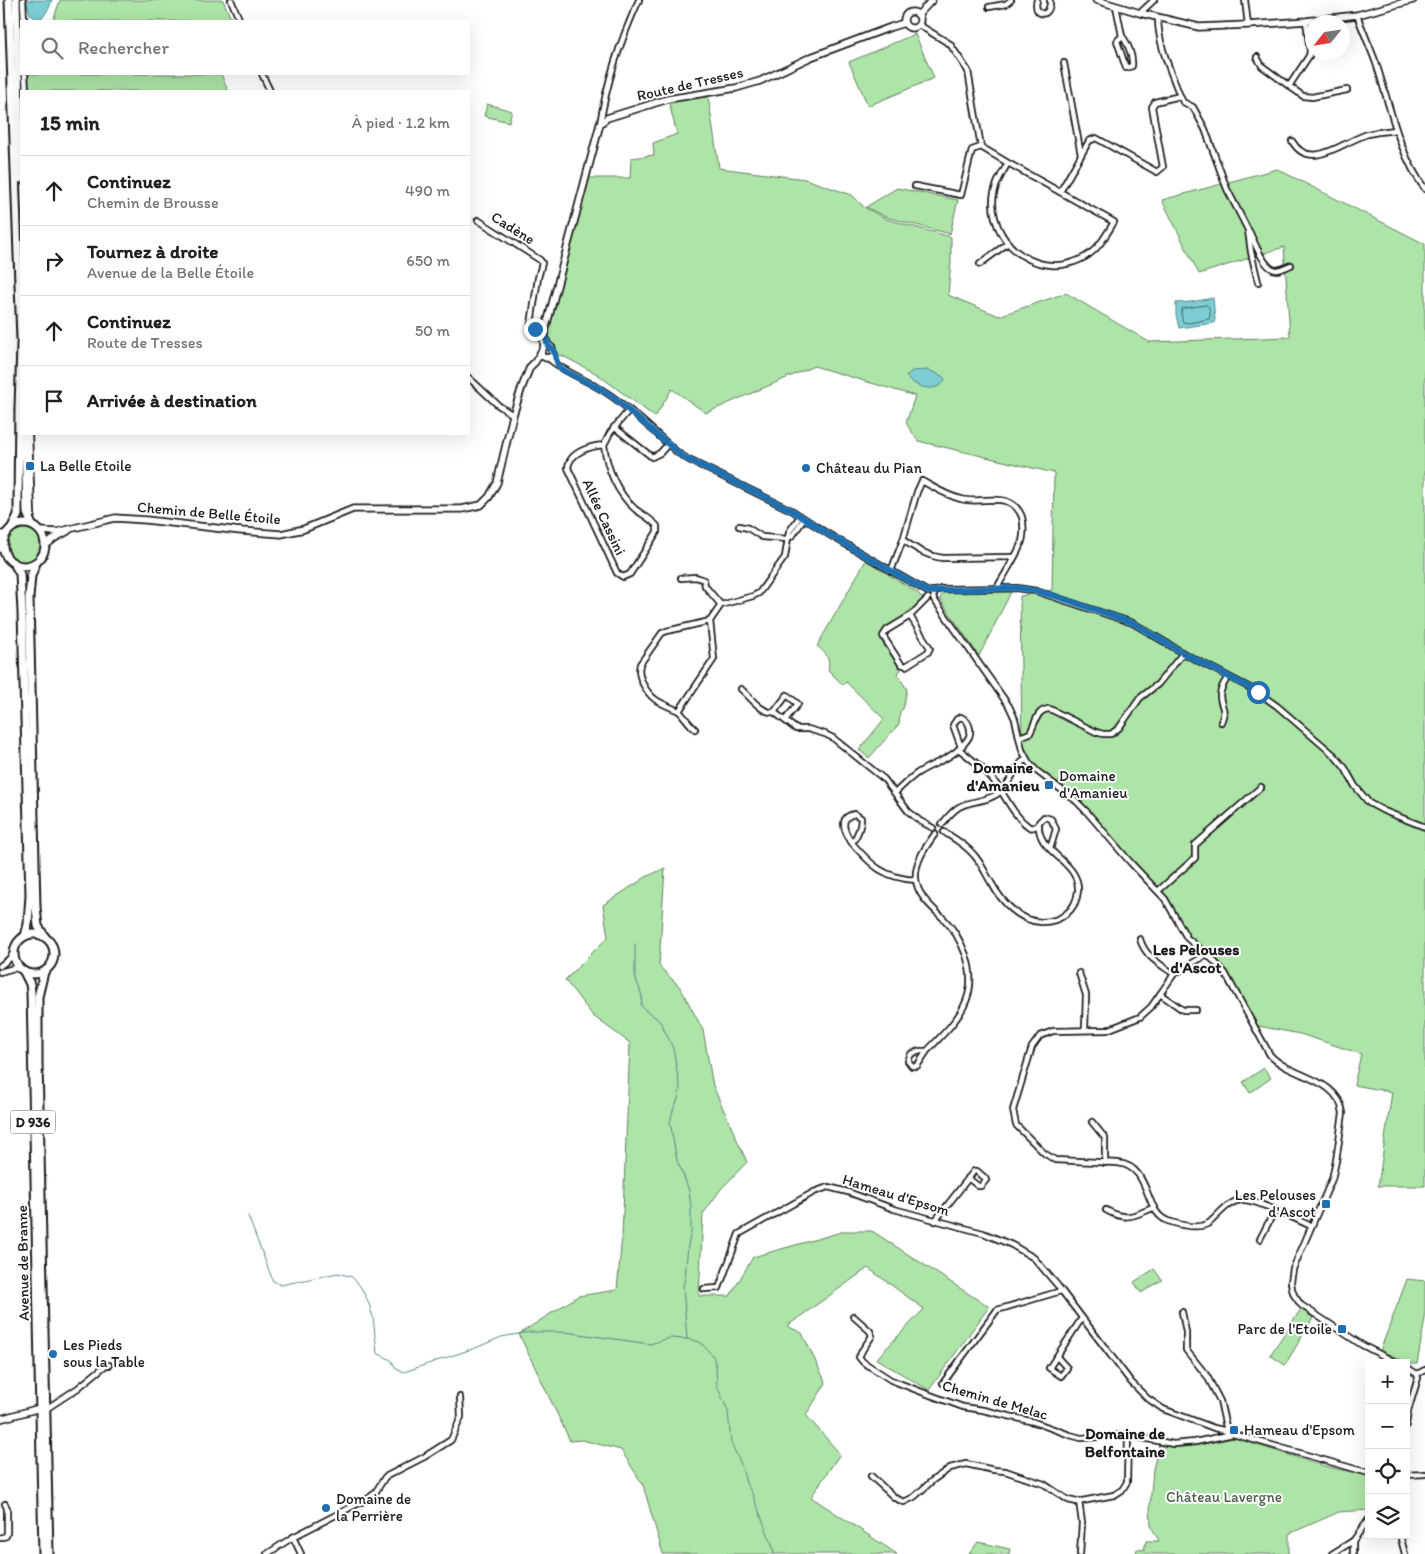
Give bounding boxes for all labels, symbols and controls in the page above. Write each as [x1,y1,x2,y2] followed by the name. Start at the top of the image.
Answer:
[1305,15,1350,60] north arrow
[20,20,470,75] search box
[38,34,66,62] icon: search
[78,36,169,59] text: Rechercher
[635,63,745,105] street label: Route de Tresses
[40,110,100,135] text: 15 min
[352,113,450,132] text: À pied · 1.2 km
[87,170,171,193] text: Continuez
[40,177,68,205] icon: ahead
[405,181,450,200] text: 490 m
[87,193,219,212] text: Chemin de Brousse
[488,208,538,248] street label: Cadène
[87,240,219,263] text: Tournez à droite
[40,247,68,275] icon: right
[406,251,450,270] text: 650 m
[87,263,254,282] text: Avenue de la Belle Étoile
[87,310,171,333] text: Continuez
[40,317,68,345] icon: ahead
[524,318,547,341] route end
[415,321,450,340] text: 50 m
[87,333,203,352] text: Route de Tresses
[40,387,68,415] icon: arrive
[87,389,257,412] text: Arrivée à destination
[40,457,131,475] place label: La Belle Etoile
[816,459,922,477] place label: Château du Pian
[24,460,36,472] marker: La Belle Etoile
[800,462,812,474] marker: Château du Pian
[579,476,629,558] street label: Allée Cassini
[136,498,282,528] street label: Chemin de Belle Étoile
[1247,681,1270,704] route start
[966,758,1040,795] district label: Domaine d'Amanieu
[1059,767,1127,802] place label: Domaine d'Amanieu
[1043,779,1055,791] marker: Domaine d'Amanieu
[1153,940,1239,977] district label: Les Pelouses d'Ascot
[10,1110,56,1134] road number: D 936
[840,1170,952,1220] street label: Hameau d'Epsom
[1235,1186,1316,1221] place label: Les Pelouses d'Ascot
[1320,1198,1332,1210] marker: Les Pelouses d'Ascot
[13,1205,33,1321] street label: Avenue de Branne
[1238,1320,1332,1338] place label: Parc de l'Etoile
[1336,1323,1348,1335] marker: Parc de l'Etoile
[63,1336,145,1371] place label: Les Pieds sous la Table
[47,1348,59,1360] marker: Les Pieds sous la Table
[1365,1359,1410,1539] map controls
[1365,1359,1410,1404] button: +
[940,1376,1050,1424] street label: Chemin de Melac
[1365,1404,1410,1449] button: −
[1244,1421,1355,1439] place label: Hameau d'Epsom
[1085,1424,1166,1461] district label: Domaine de Belfontaine
[1228,1424,1240,1436] marker: Hameau d'Epsom
[1365,1449,1410,1494] button: locate
[1166,1488,1282,1506] park label: Château Lavergne
[336,1490,411,1525] place label: Domaine de la Perrière
[1365,1494,1410,1539] button: layers
[320,1502,332,1514] marker: Domaine de la Perrière

